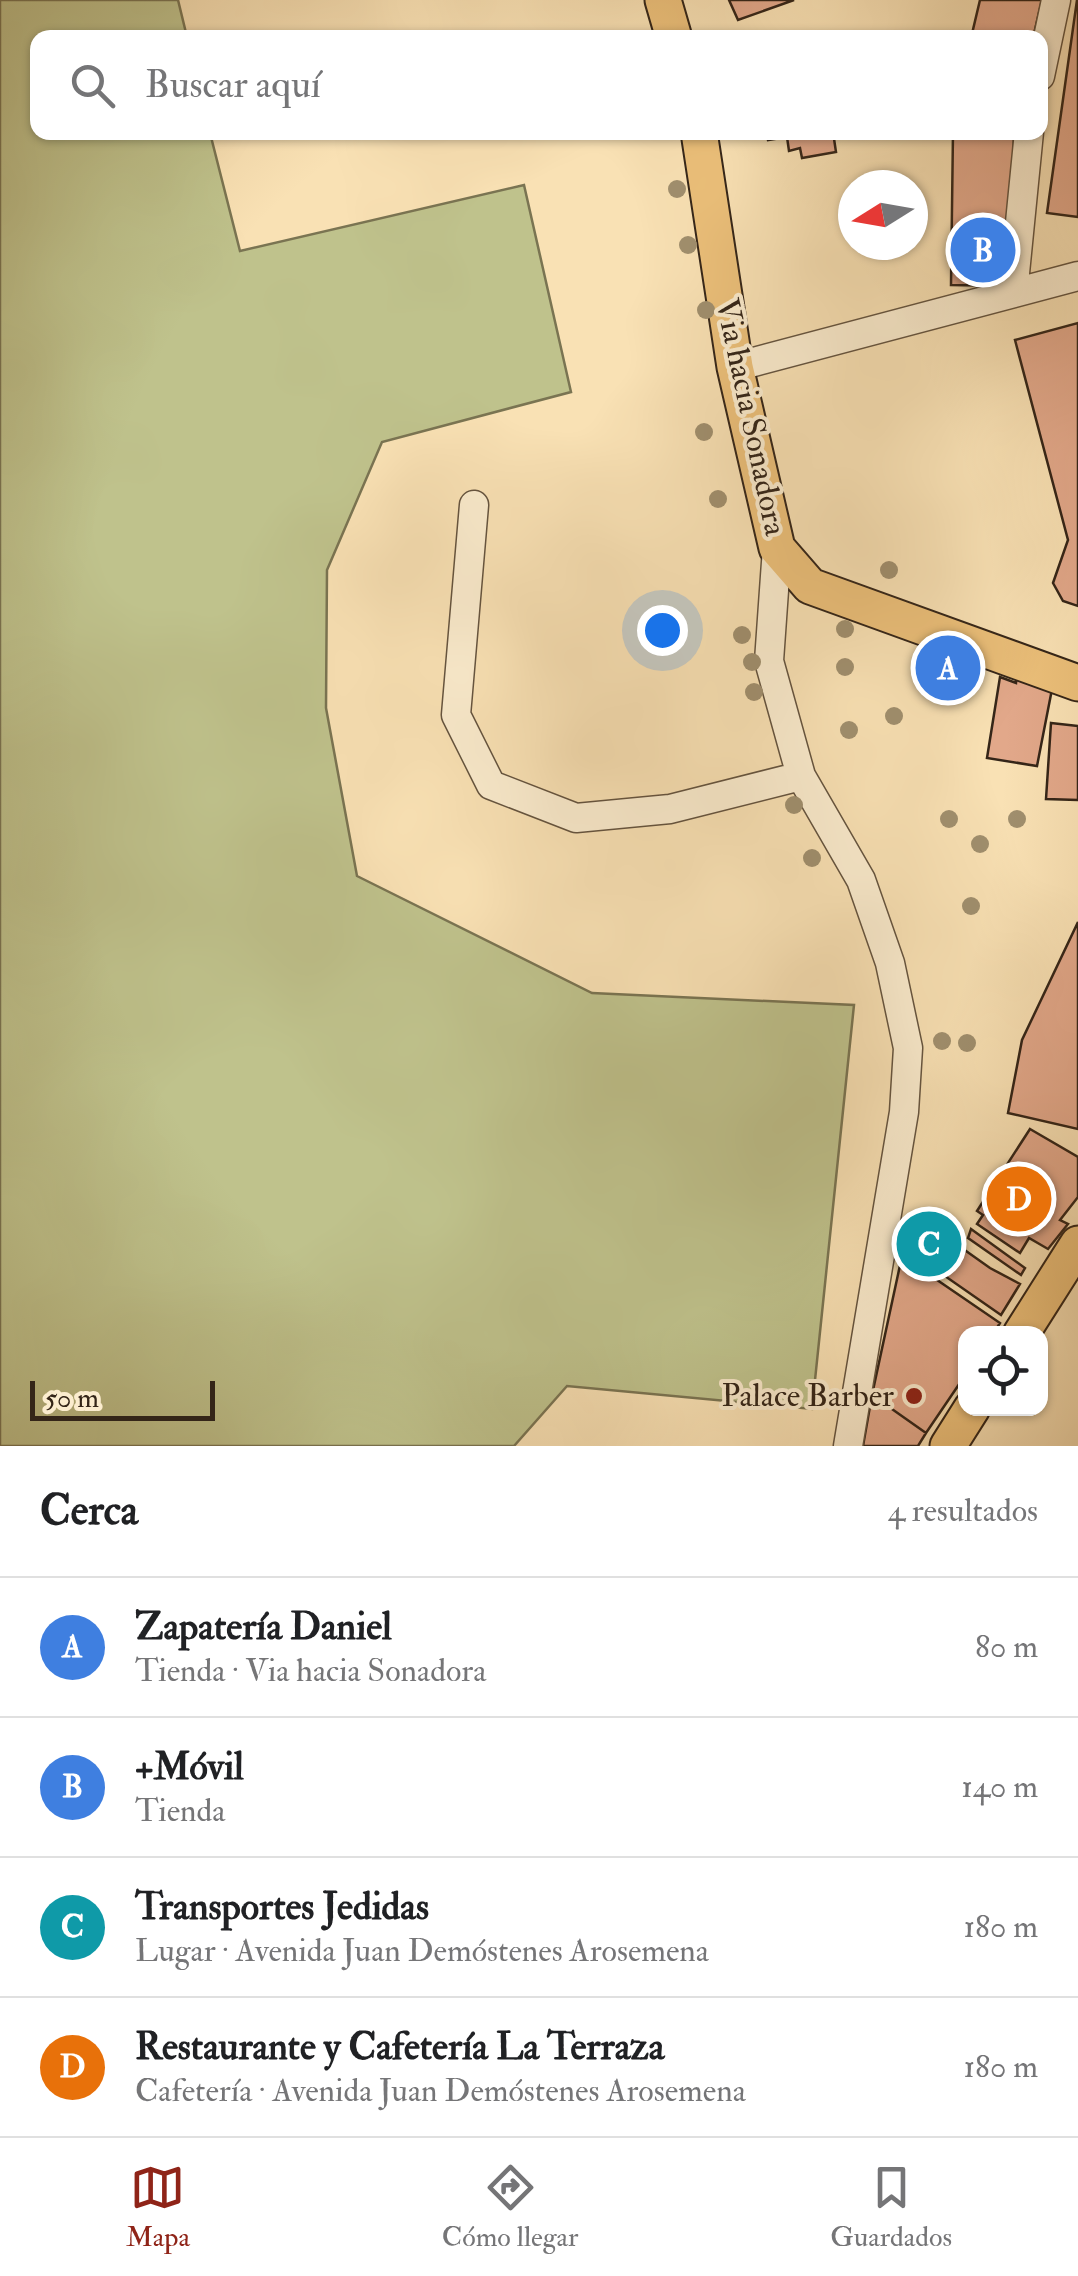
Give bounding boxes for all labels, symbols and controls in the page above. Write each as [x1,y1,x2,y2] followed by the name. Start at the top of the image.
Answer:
[30,30,1048,140] search box
[65,58,120,113] icon: search
[145,61,321,109] text: Buscar aquí
[838,170,928,260] north arrow
[950,212,1016,288] pin: B
[706,295,796,540] street label: Via hacia Sonadora
[637,605,688,656] your location
[916,630,980,706] pin: A
[986,1162,1052,1236] pin: D
[896,1206,962,1282] pin: C
[958,1326,1048,1416] map controls
[958,1326,1048,1416] button: locate
[30,1376,215,1420] scale bar
[721,1376,894,1416] place label: Palace Barber
[45,1381,99,1416] text: 50 m
[903,1385,925,1407] marker: Palace Barber
[40,1485,138,1537] text: Cerca
[888,1491,1038,1531] text: 4 resultados
[135,1603,392,1651] text: Zapatería Daniel
[62,1627,83,1667] text: A
[975,1627,1038,1667] text: 80 m
[135,1651,486,1691] text: Tienda · Via hacia Sonadora
[135,1743,244,1791] text: +Móvil
[62,1767,83,1807] text: B
[961,1767,1038,1807] text: 140 m
[135,1791,225,1831] text: Tienda
[135,1883,429,1931] text: Transportes Jedidas
[61,1907,84,1947] text: C
[964,1907,1038,1947] text: 180 m
[135,1931,709,1971] text: Lugar · Avenida Juan Demóstenes Arosemena
[135,2023,664,2071] text: Restaurante y Cafetería La Terraza
[59,2047,86,2087] text: D
[964,2047,1038,2087] text: 180 m
[135,2071,746,2111] text: Cafetería · Avenida Juan Demóstenes Arosemena
[126,2160,190,2255] tab: Mapa
[442,2160,578,2255] tab: Cómo llegar
[830,2160,952,2255] tab: Guardados

